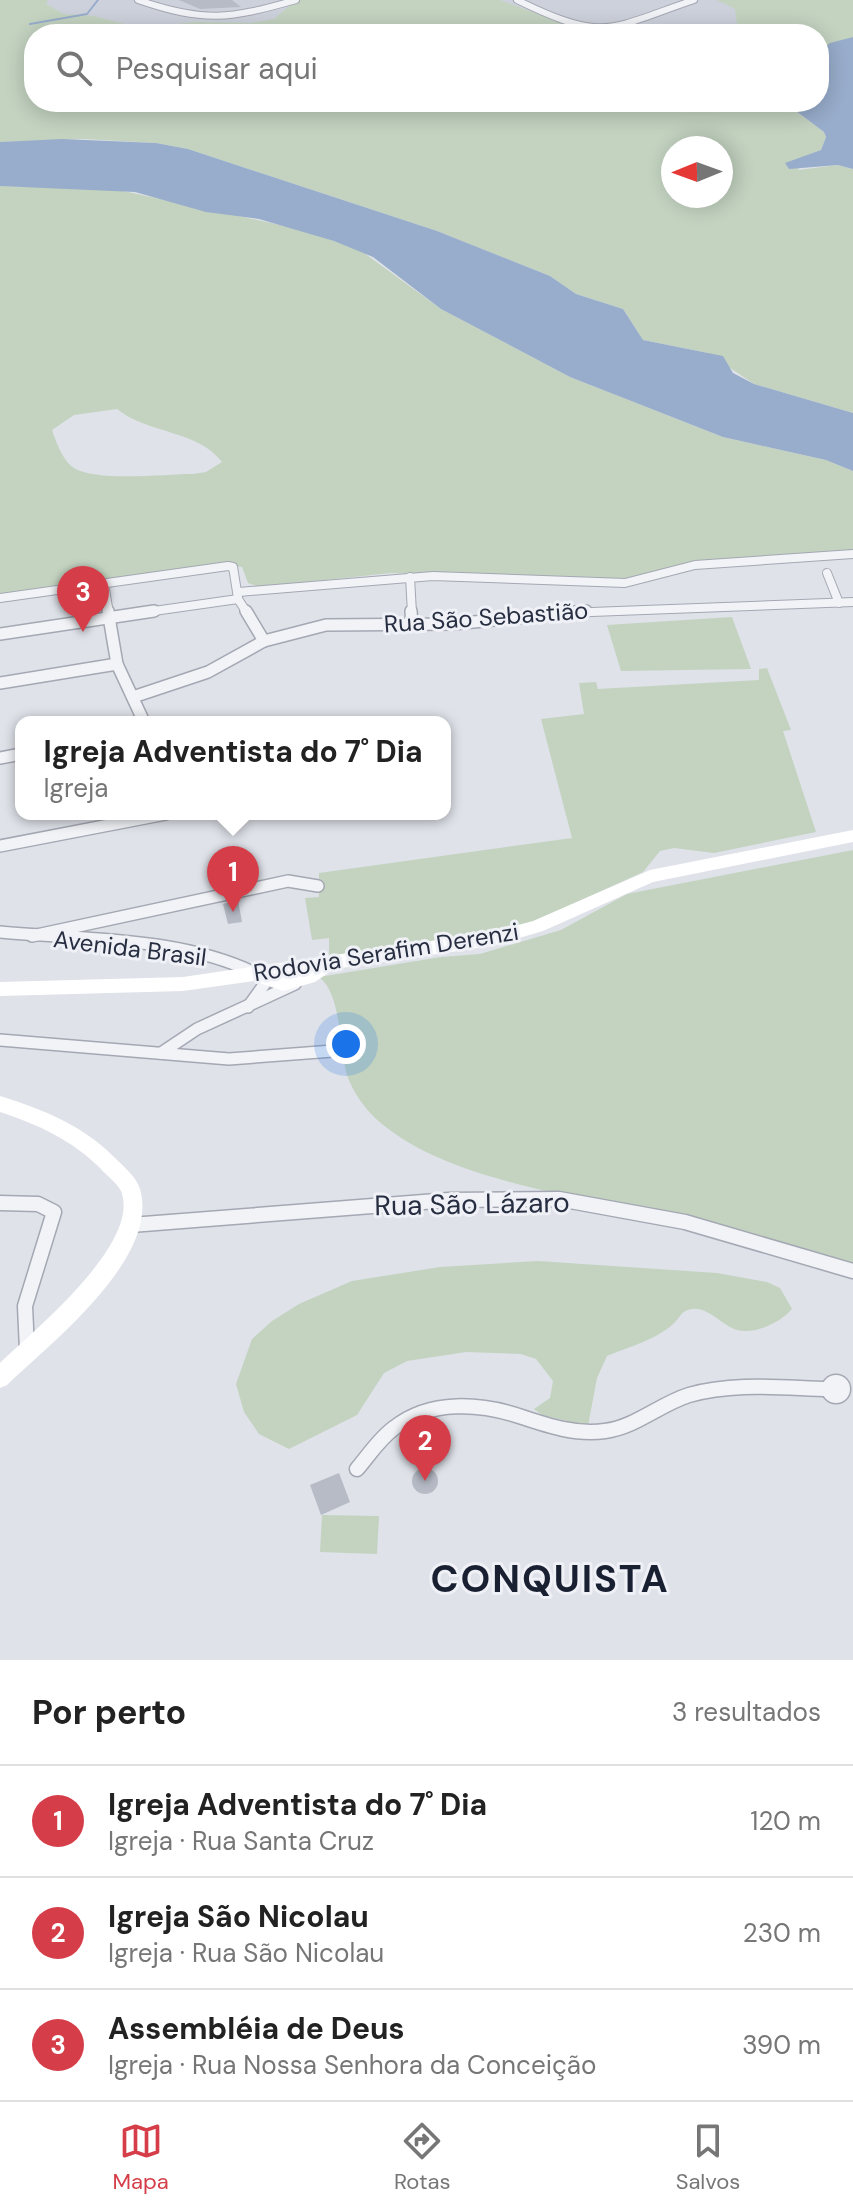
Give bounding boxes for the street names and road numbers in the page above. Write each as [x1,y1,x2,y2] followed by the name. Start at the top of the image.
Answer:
[383,594,589,640] street label: Rua São Sebastião
[251,916,521,988] street label: Rodovia Serafim Derenzi
[52,923,208,973] street label: Avenida Brasil
[374,1184,570,1224] street label: Rua São Lázaro

